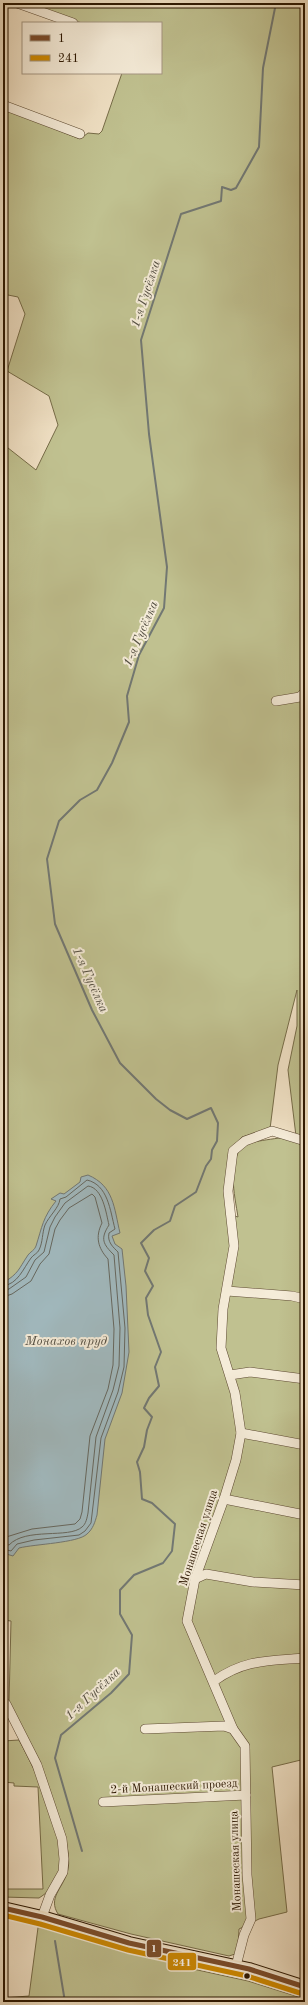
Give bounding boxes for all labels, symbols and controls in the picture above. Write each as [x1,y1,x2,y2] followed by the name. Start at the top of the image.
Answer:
[22,22,162,74] legend
[58,33,65,45] text: 1
[58,53,79,65] text: 241
[129,259,163,329] water label: 1-я Гусёлка
[121,599,161,669] water label: 1-я Гусёлка
[70,945,110,1015] water label: 1-я Гусёлка
[24,1335,108,1348] water label: Монахов пруд
[178,1488,220,1588] street label: Монашеская улица
[63,1665,123,1723] water label: 1-я Гусёлка
[110,1778,238,1796] street label: 2-й Монашеский проезд
[228,1810,244,1912] street label: Монашеская улица
[146,1939,162,1958] line badge: 1
[151,1944,157,1955] text: 1
[167,1952,197,1971] line badge: 241
[172,1958,192,1969] text: 241
[242,1971,252,1981] unlabelled marker

